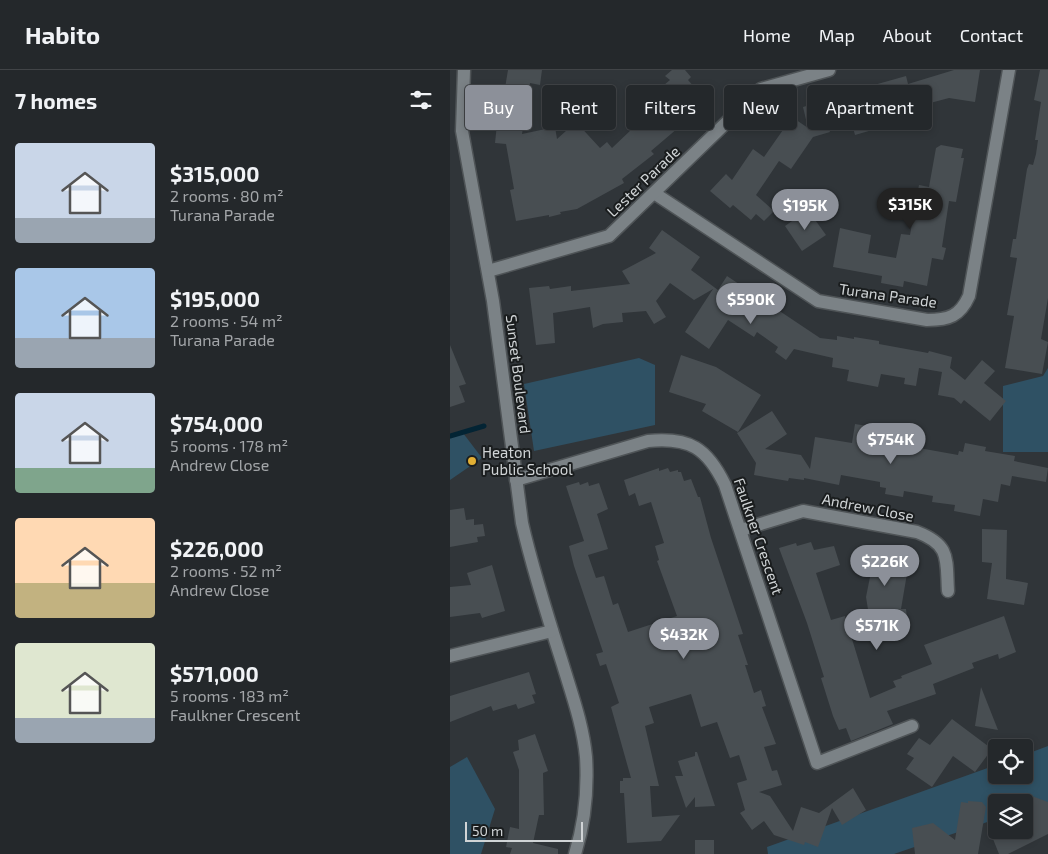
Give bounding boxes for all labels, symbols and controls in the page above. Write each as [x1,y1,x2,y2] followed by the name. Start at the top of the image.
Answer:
[25,20,100,49] text: Habito
[743,24,791,46] text: Home
[819,24,855,46] text: Map
[883,24,932,46] text: About
[960,24,1023,46] text: Contact
[465,85,532,130] chip: Buy
[542,85,616,130] chip: Rent
[626,85,714,130] chip: Filters
[724,85,797,130] chip: New
[807,85,932,130] chip: Apartment
[407,86,435,114] icon: filters
[15,88,97,113] text: 7 homes
[603,142,683,220] street label: Lester Parade
[170,161,260,186] text: $315,000
[55,163,115,223] icon: home
[170,186,284,205] text: 2 rooms · 80 m²
[875,188,945,230] pin: $315K
[770,189,840,231] pin: $195K
[888,194,932,213] text: $315K
[783,195,827,214] text: $195K
[170,205,275,224] text: Turana Parade
[838,279,938,311] street label: Turana Parade
[716,282,786,325] pin: $590K
[170,286,260,311] text: $195,000
[55,288,115,348] icon: home
[727,289,775,308] text: $590K
[170,311,283,330] text: 2 rooms · 54 m²
[503,313,535,435] street label: Sunset Boulevard
[170,330,275,349] text: Turana Parade
[170,411,263,436] text: $754,000
[55,413,115,473] icon: home
[856,422,926,465] pin: $754K
[868,429,914,448] text: $754K
[170,436,288,455] text: 5 rooms · 178 m²
[482,443,573,478] place label: Heaton Public School
[170,455,269,474] text: Andrew Close
[466,455,478,467] marker: Heaton Public School
[731,475,787,597] street label: Faulkner Crescent
[821,489,915,525] street label: Andrew Close
[170,536,264,561] text: $226,000
[55,538,115,598] icon: home
[850,544,920,587] pin: $226K
[861,551,909,570] text: $226K
[170,561,282,580] text: 2 rooms · 52 m²
[170,580,269,599] text: Andrew Close
[842,608,912,651] pin: $571K
[855,615,899,634] text: $571K
[649,618,719,660] pin: $432K
[660,624,708,643] text: $432K
[170,661,259,686] text: $571,000
[55,663,115,723] icon: home
[170,686,289,705] text: 5 rooms · 183 m²
[170,705,300,724] text: Faulkner Crescent
[988,739,1033,839] map controls
[988,739,1033,784] button: locate
[988,794,1033,839] button: layers
[465,819,582,842] scale bar
[472,822,503,839] text: 50 m

